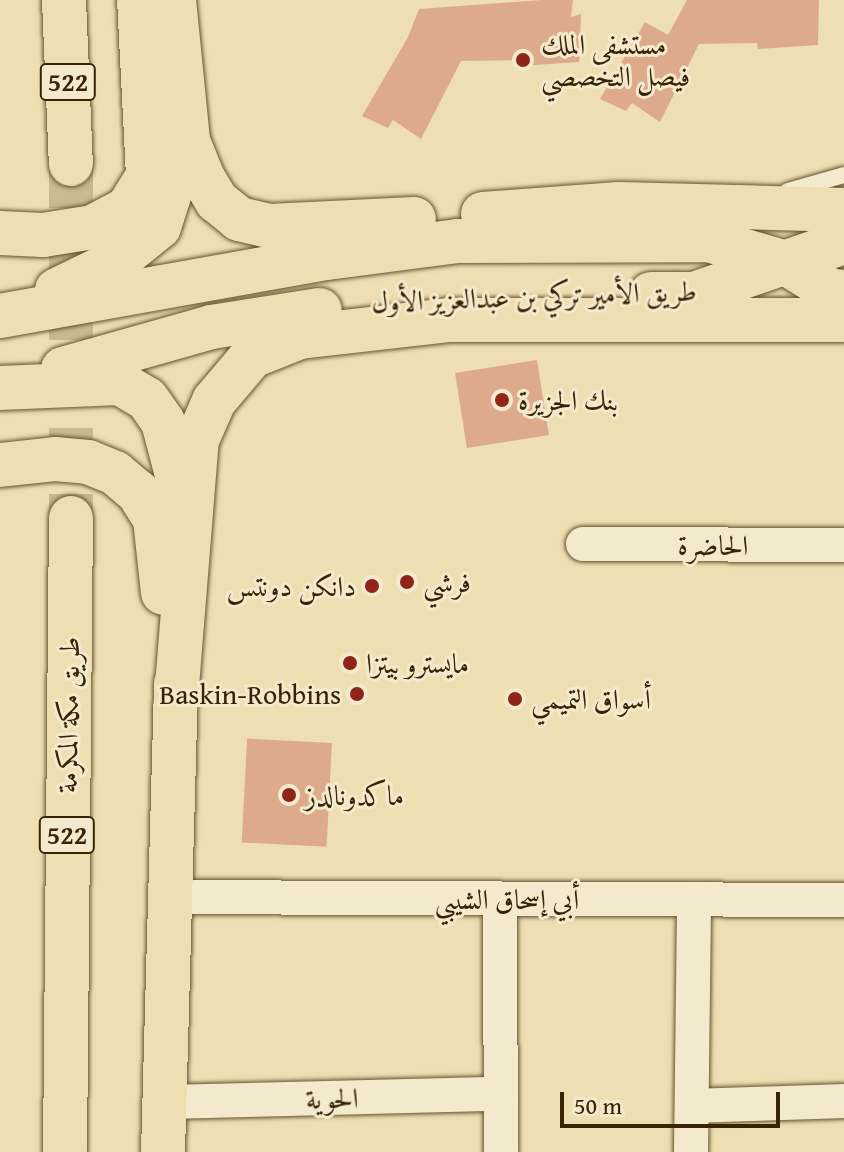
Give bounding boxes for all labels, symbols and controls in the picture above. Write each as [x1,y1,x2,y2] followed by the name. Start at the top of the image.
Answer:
[541,27,690,93] place label: مستشفى الملك فيصل التخصصي
[512,49,534,71] marker: مستشفى الملك فيصل التخصصي
[38,60,98,104] road number: 522
[371,274,697,318] street label: طريق الأمير تركي بن عبدالعزيز الأول
[518,383,618,417] place label: بنك الجزيرة
[493,391,511,409] marker: بنك الجزيرة
[678,528,748,562] street label: الحاضرة
[423,565,471,599] place label: فرشي
[226,569,356,603] place label: دانكن دونتس
[398,573,416,591] marker: فرشي
[363,577,381,595] marker: دانكن دونتس
[50,636,86,794] street label: طريق مكة المكرمة
[366,646,469,680] place label: مايسترو بيتزا
[341,654,359,672] marker: مايسترو بيتزا
[159,677,341,711] place label: Baskin-Robbins
[531,682,651,716] place label: أسواق التميمي
[348,685,366,703] marker: Baskin-Robbins
[506,690,524,708] marker: أسواق التميمي
[305,778,404,812] place label: ماكدونالدز
[280,786,298,804] marker: ماكدونالدز
[37,813,97,857] road number: 522
[435,882,579,916] street label: أبي إسحاق الشيبي
[564,1076,784,1126] scale bar
[305,1081,359,1115] street label: الحوية
[574,1088,622,1123] text: 50 m

